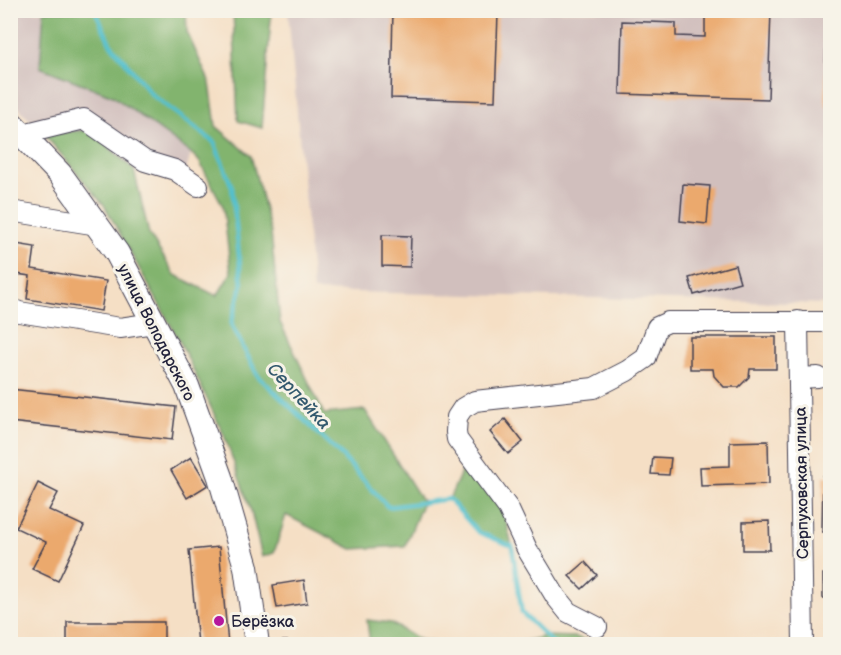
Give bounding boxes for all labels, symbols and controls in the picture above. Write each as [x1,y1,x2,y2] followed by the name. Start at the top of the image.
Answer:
[113,261,198,404] street label: улица Володарского
[263,359,335,434] water label: Серпейка
[792,406,813,559] street label: Серпуховская улица
[231,613,295,632] place label: Берёзка
[212,614,226,628] marker: Берёзка

